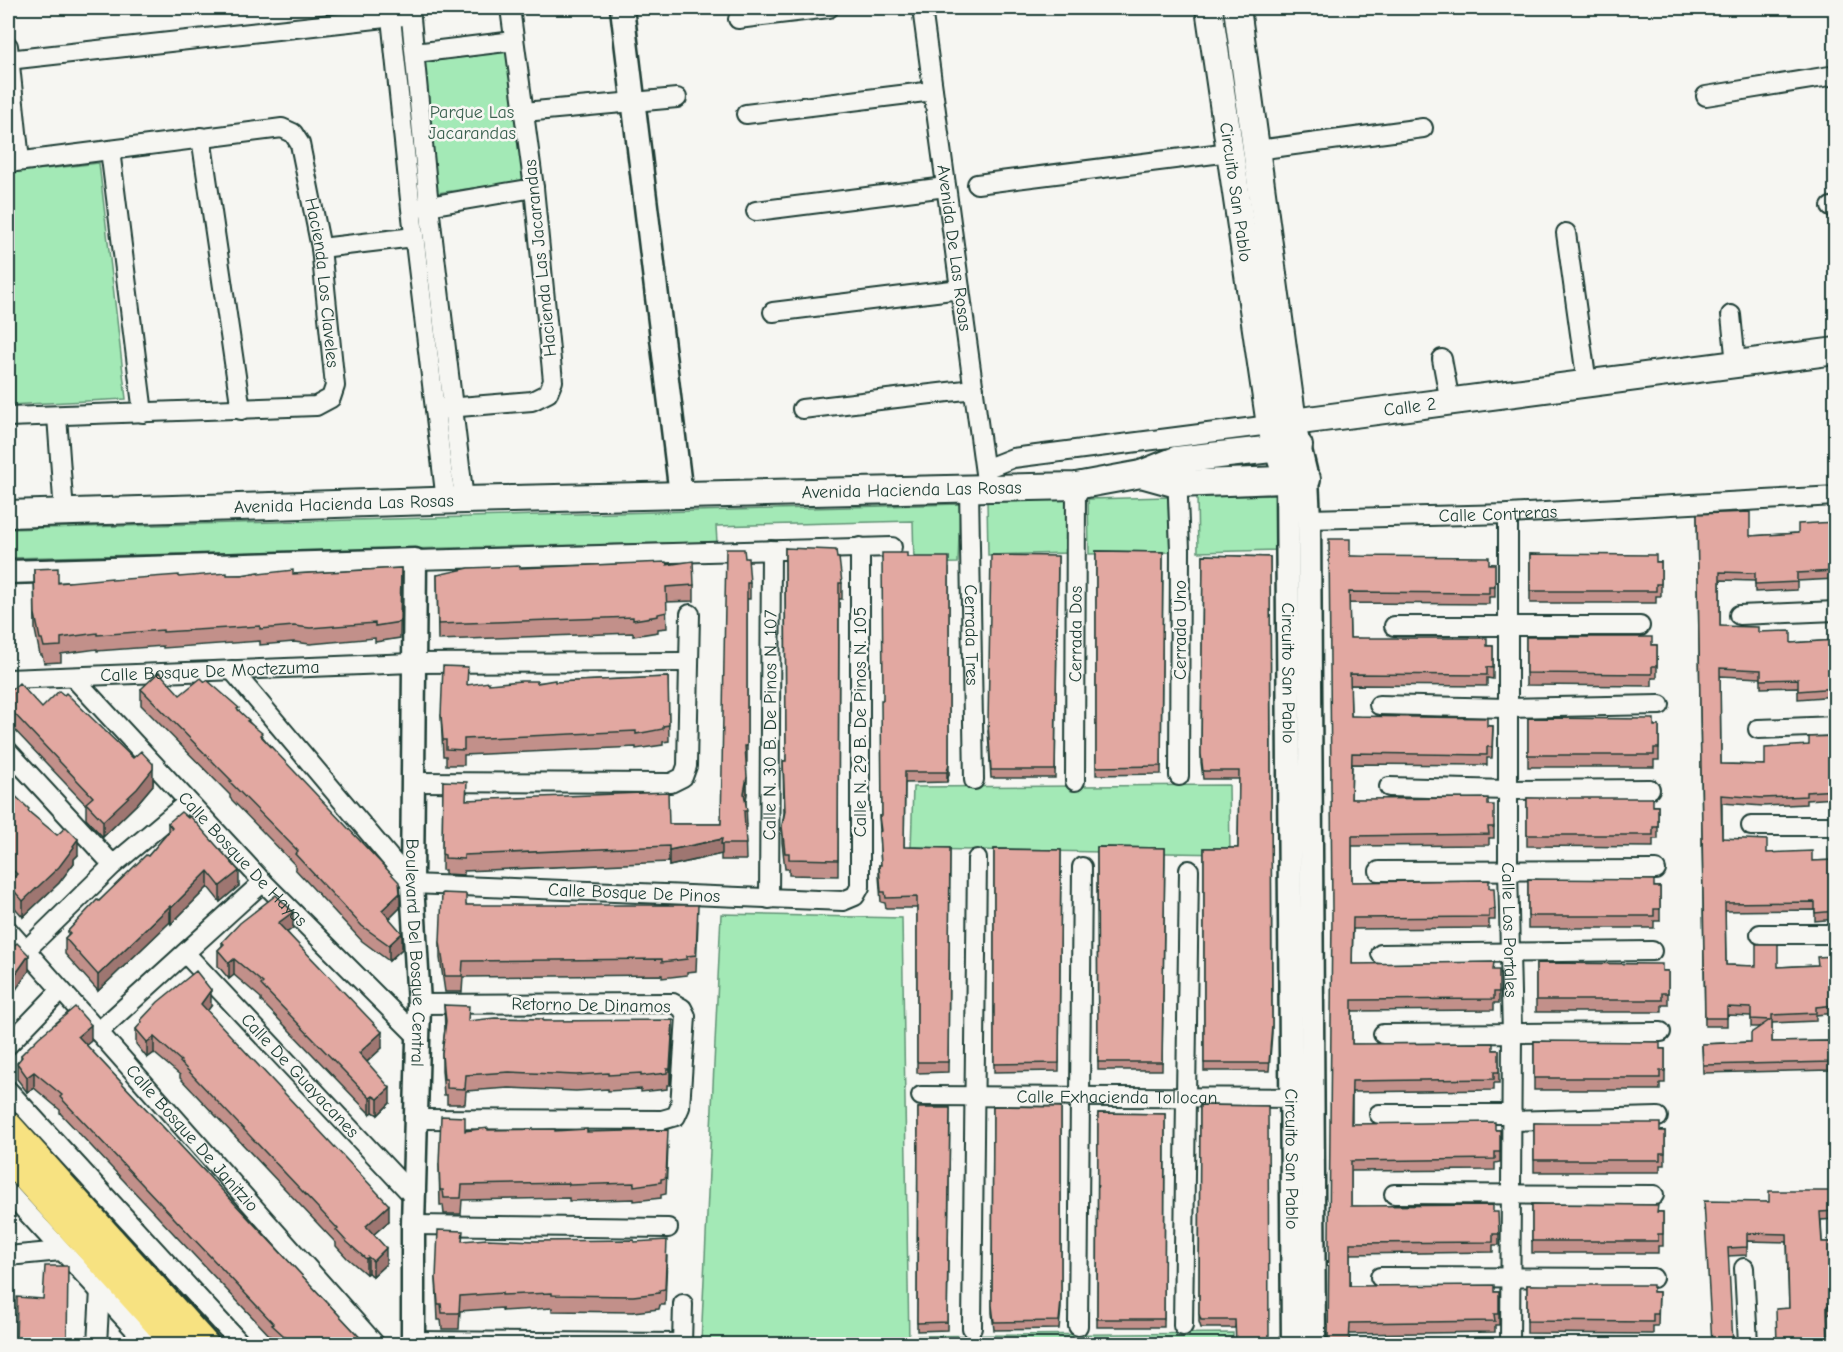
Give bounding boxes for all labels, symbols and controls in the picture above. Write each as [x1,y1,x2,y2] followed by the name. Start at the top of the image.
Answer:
[428,102,516,144] park label: Parque Las Jacarandas
[1215,121,1256,263] street label: Circuito San Pablo
[520,158,561,358] street label: Hacienda Las Jacarandas
[932,163,976,332] street label: Avenida De Las Rosas
[300,196,343,369] street label: Hacienda Los Claveles
[1382,393,1437,421] street label: Calle 2
[801,477,1022,503] street label: Avenida Hacienda Las Rosas
[233,490,454,518] street label: Avenida Hacienda Las Rosas
[1438,501,1558,527] street label: Calle Contreras
[1170,580,1191,680] street label: Cerrada Uno
[960,584,982,686] street label: Cerrada Tres
[1065,586,1087,682] street label: Cerrada Dos
[1277,602,1299,744] street label: Circuito San Pablo
[850,607,871,837] street label: Calle N. 29 B. De Pinos N. 105
[759,609,782,840] street label: Calle N. 30 B. De Pinos N. 107
[100,657,320,686] street label: Calle Bosque De Moctezuma
[174,787,311,931] street label: Calle Bosque De Hayas
[401,838,429,1067] street label: Boulevard Del Bosque Central
[1497,862,1521,998] street label: Calle Los Portales
[548,879,721,907] street label: Calle Bosque De Pinos
[511,994,671,1017] street label: Retorno De Dinamos
[236,1009,363,1142] street label: Calle De Guayacanes
[121,1061,263,1216] street label: Calle Bosque De Janitzio
[1016,1087,1218,1109] street label: Calle Exhacienda Tollocan
[1280,1088,1302,1230] street label: Circuito San Pablo

